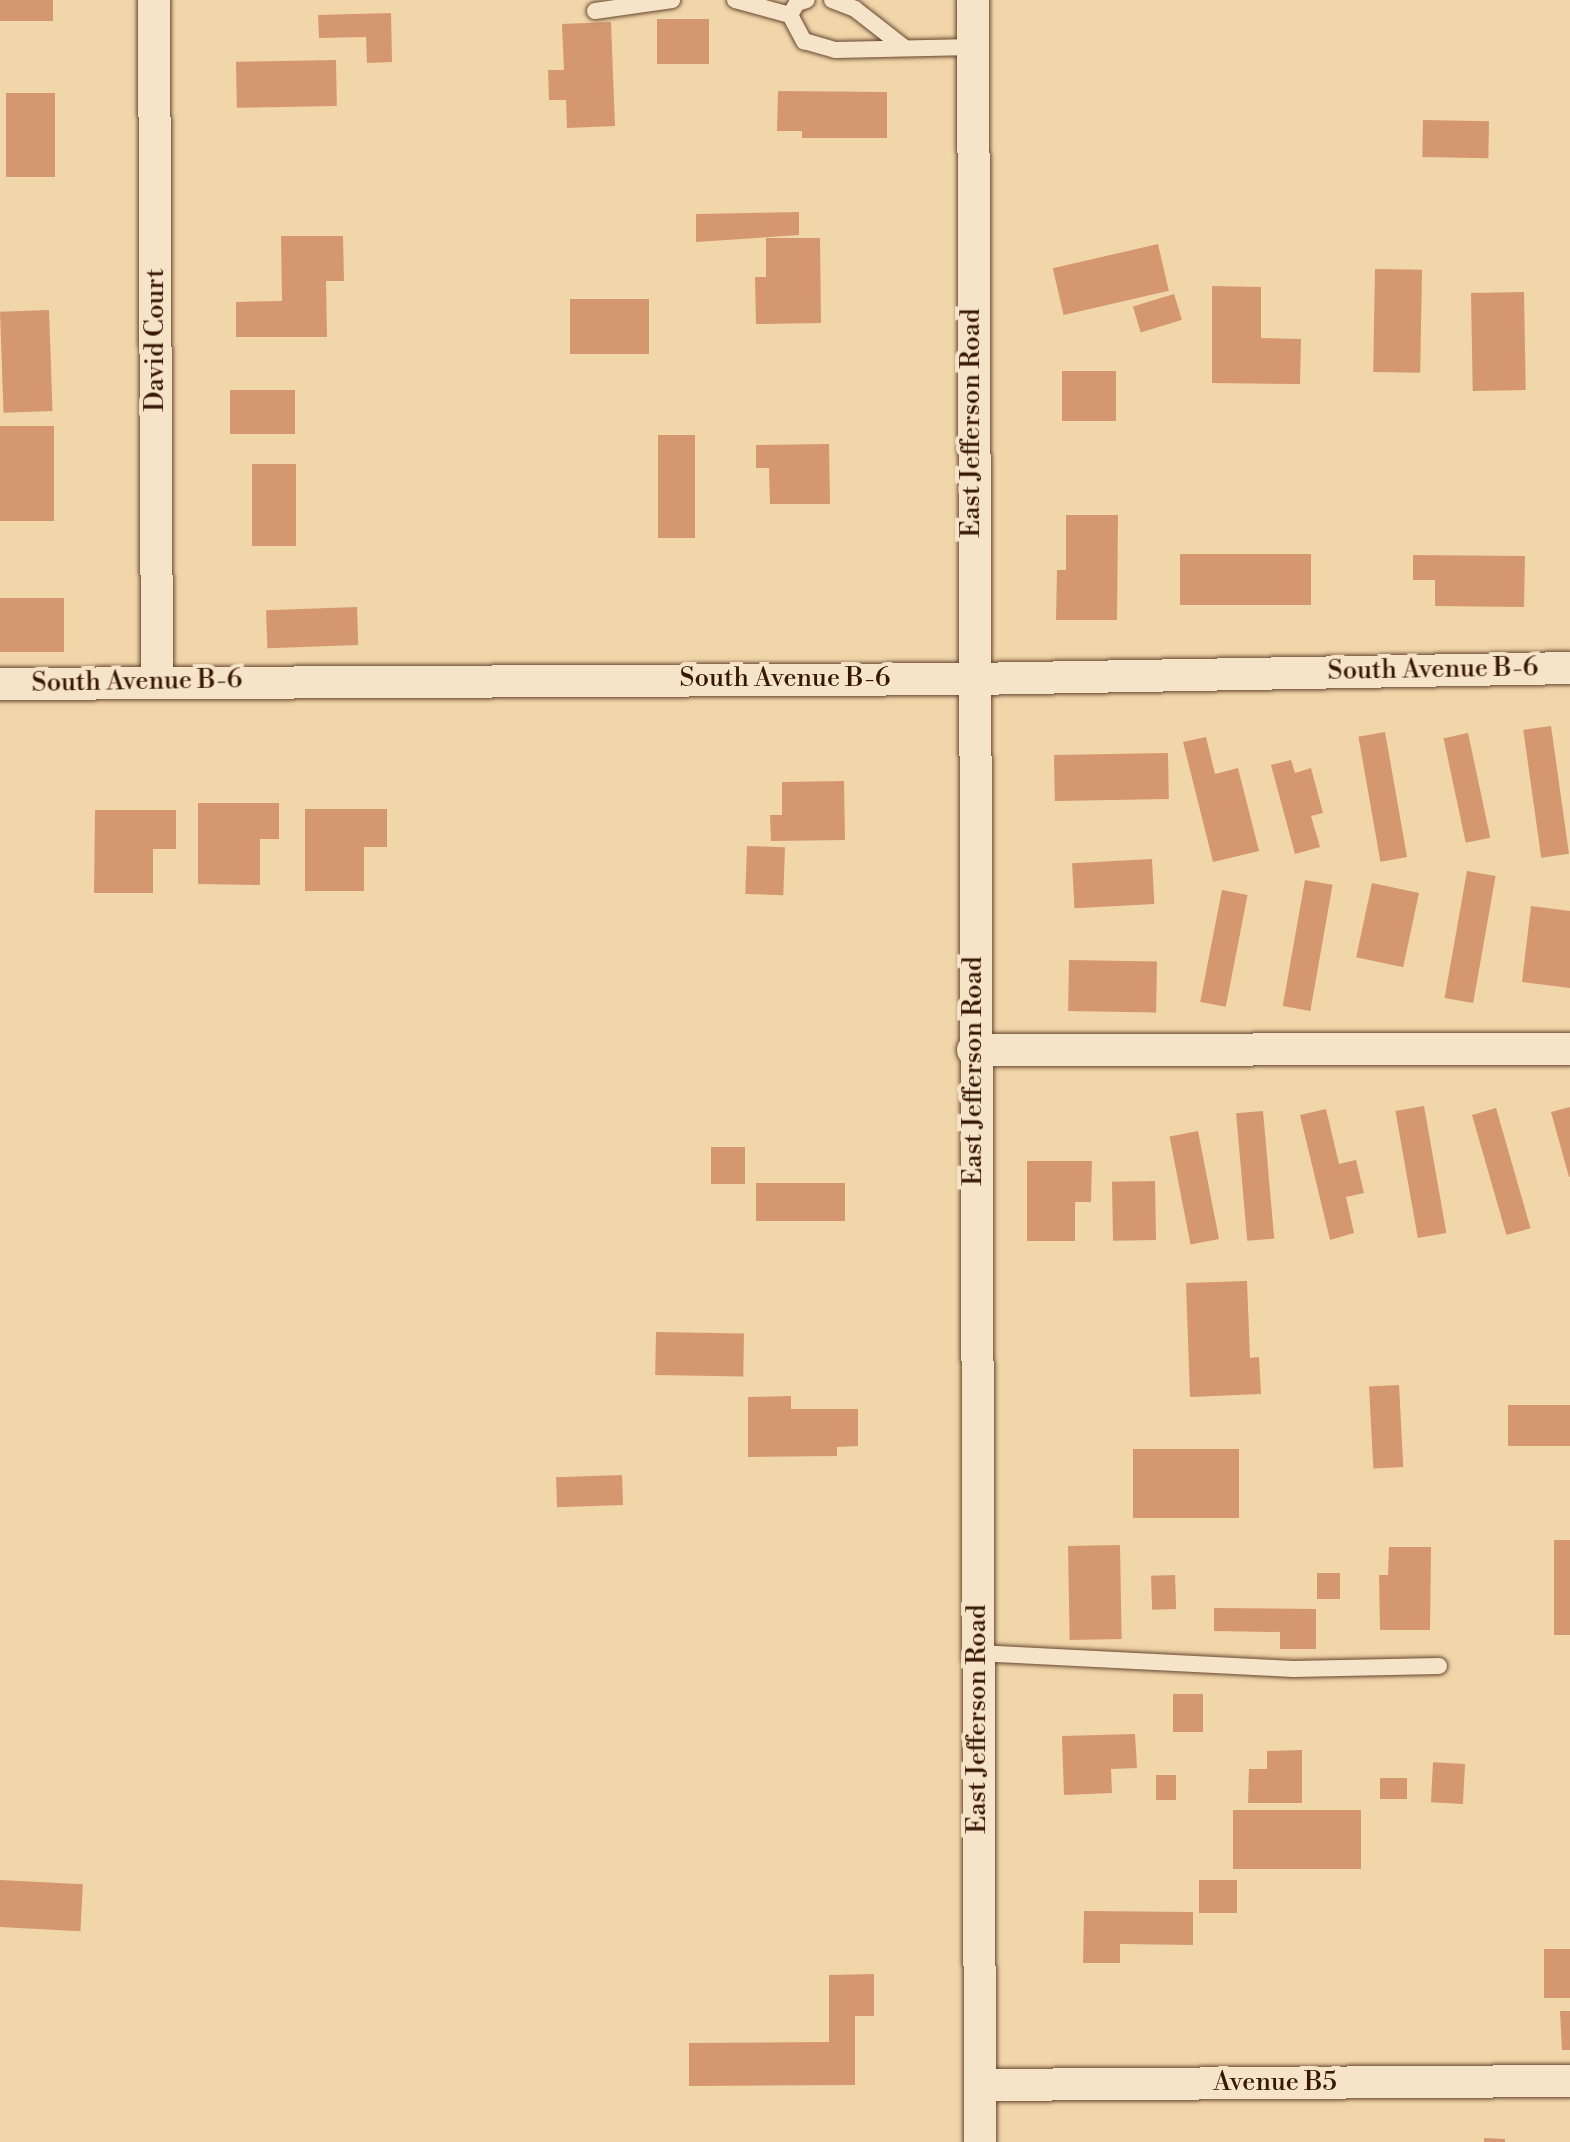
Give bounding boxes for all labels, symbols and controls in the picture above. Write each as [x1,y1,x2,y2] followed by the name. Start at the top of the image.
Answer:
[140,268,172,412] street label: David Court
[956,308,988,538] street label: East Jefferson Road
[1327,653,1539,687] street label: South Avenue B-6
[680,663,890,695] street label: South Avenue B-6
[31,665,243,699] street label: South Avenue B-6
[958,956,990,1186] street label: East Jefferson Road
[962,1604,994,1834] street label: East Jefferson Road
[1213,2067,1337,2099] street label: Avenue B5

